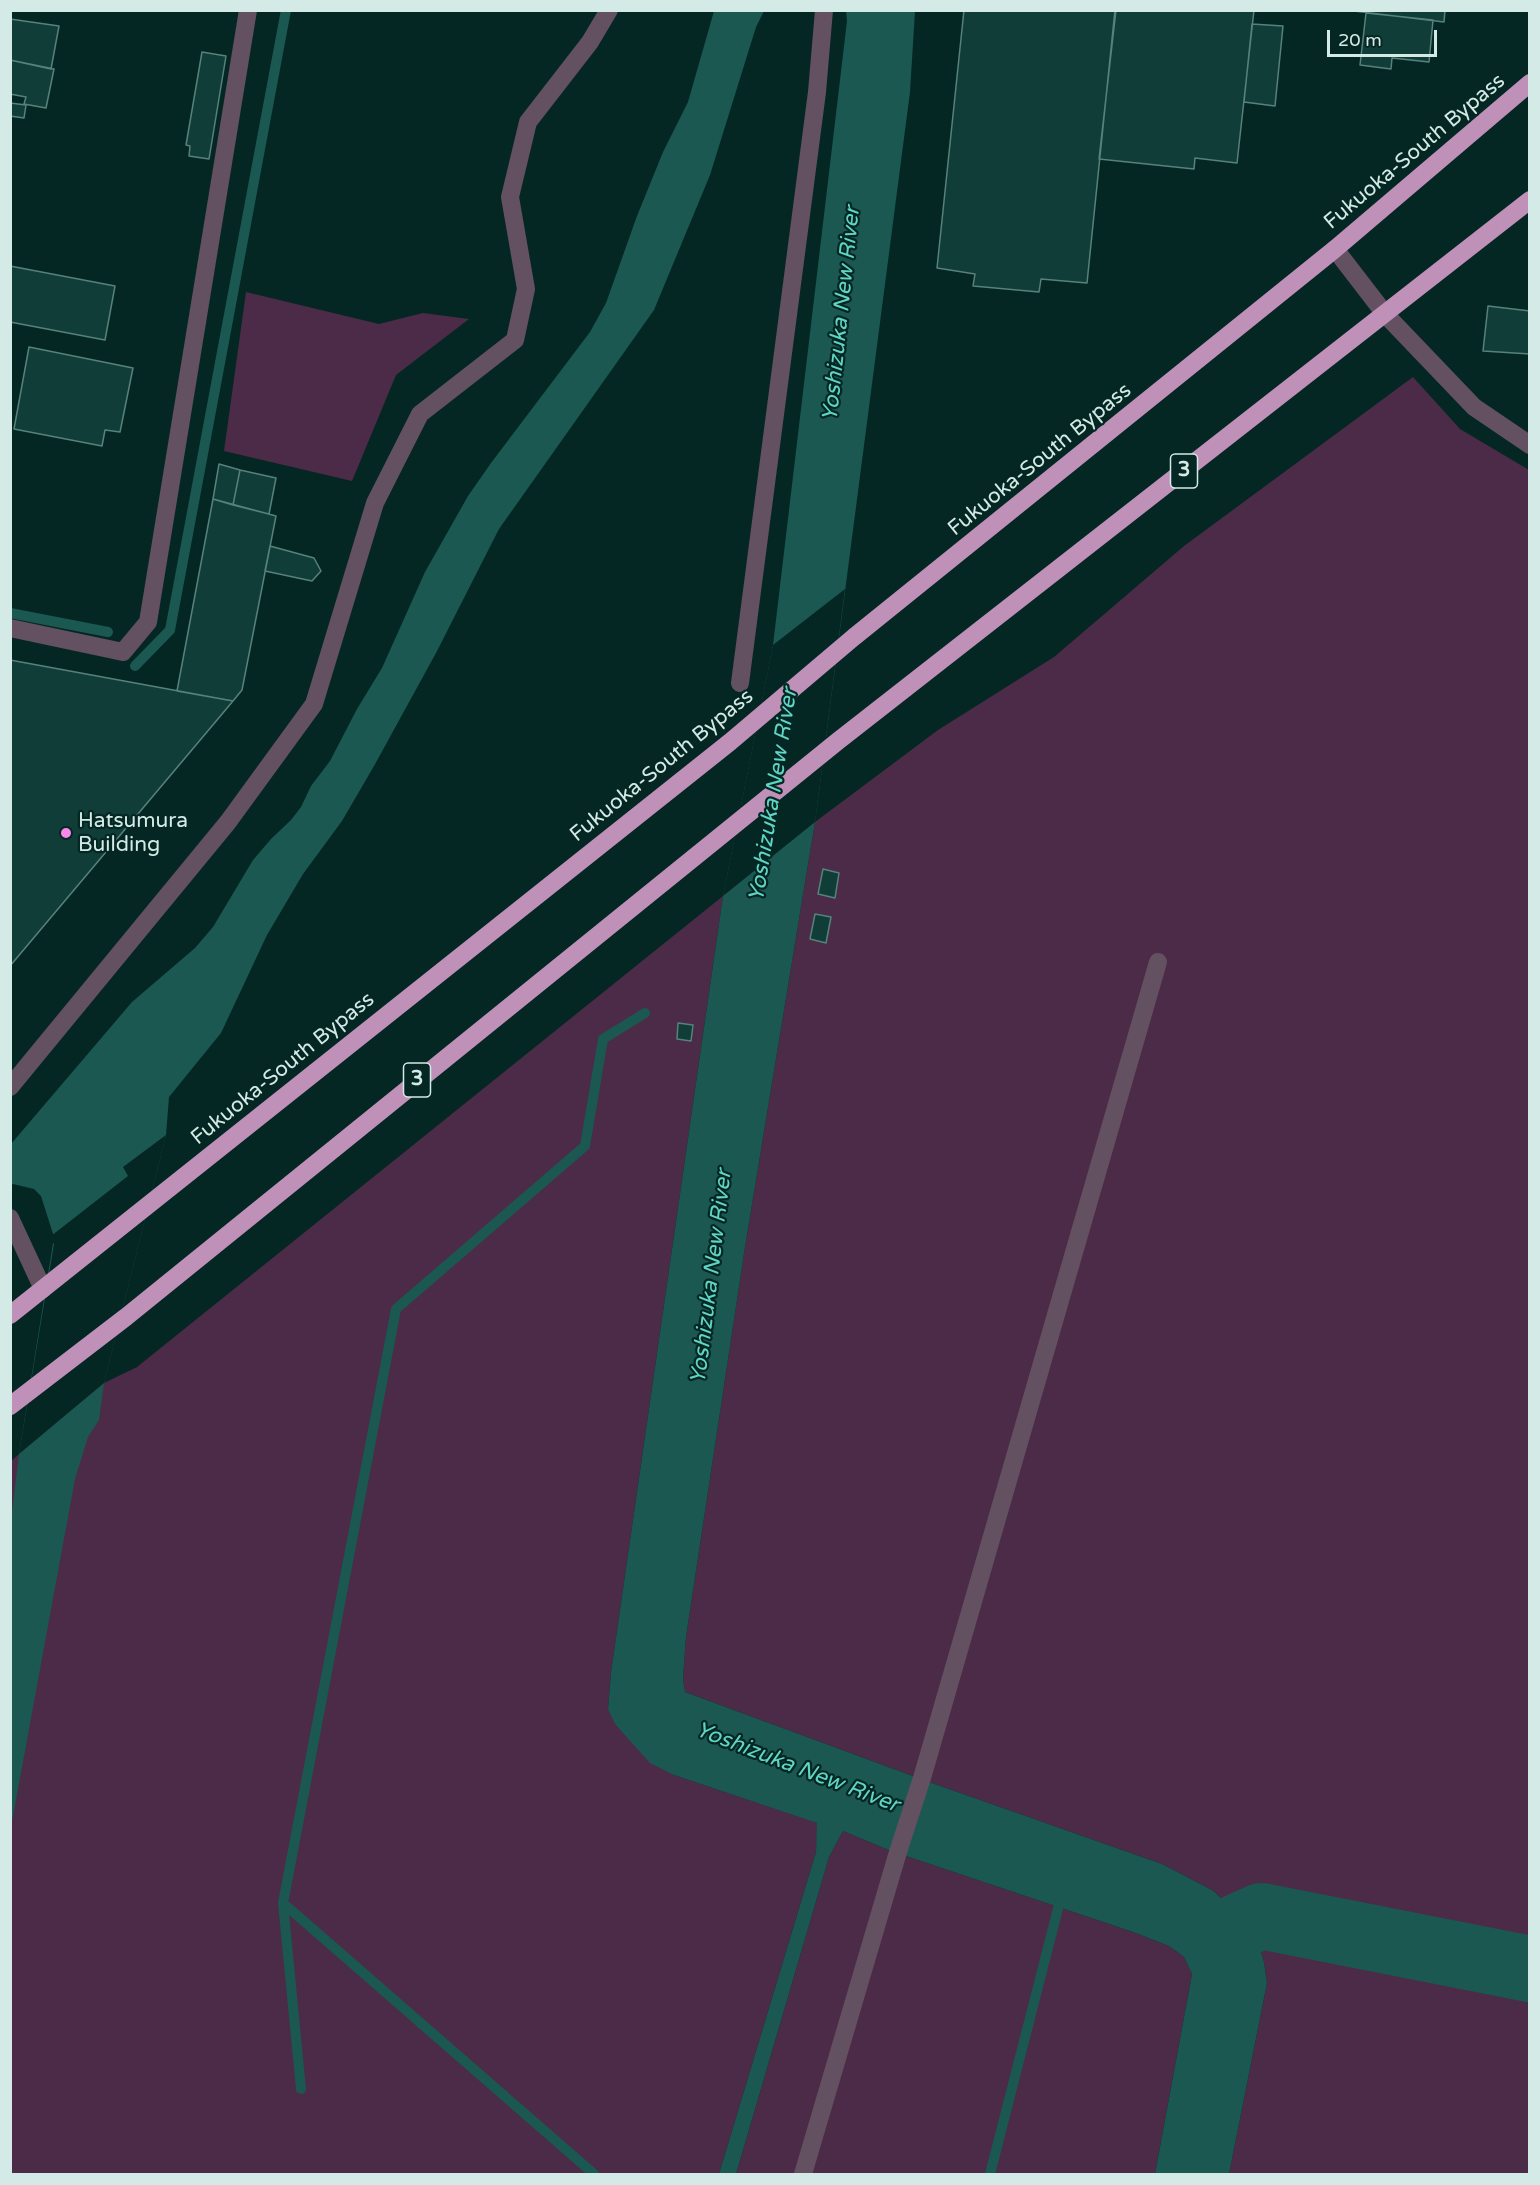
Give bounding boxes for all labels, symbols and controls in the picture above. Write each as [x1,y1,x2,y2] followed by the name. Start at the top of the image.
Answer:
[1330,18,1440,56] scale bar
[1338,29,1382,51] text: 20 m
[1319,69,1511,235] street label: Fukuoka-South Bypass
[818,205,866,423] water label: Yoshizuka New River
[943,378,1137,542] street label: Fukuoka-South Bypass
[1170,454,1198,488] road number: 3
[565,684,759,848] street label: Fukuoka-South Bypass
[744,686,804,904] water label: Yoshizuka New River
[78,808,188,858] place label: Hatsumura Building
[59,826,73,840] marker: Hatsumura Building
[186,987,380,1151] street label: Fukuoka-South Bypass
[404,1063,430,1097] road number: 3
[686,1168,738,1386] water label: Yoshizuka New River
[692,1717,902,1819] water label: Yoshizuka New River

